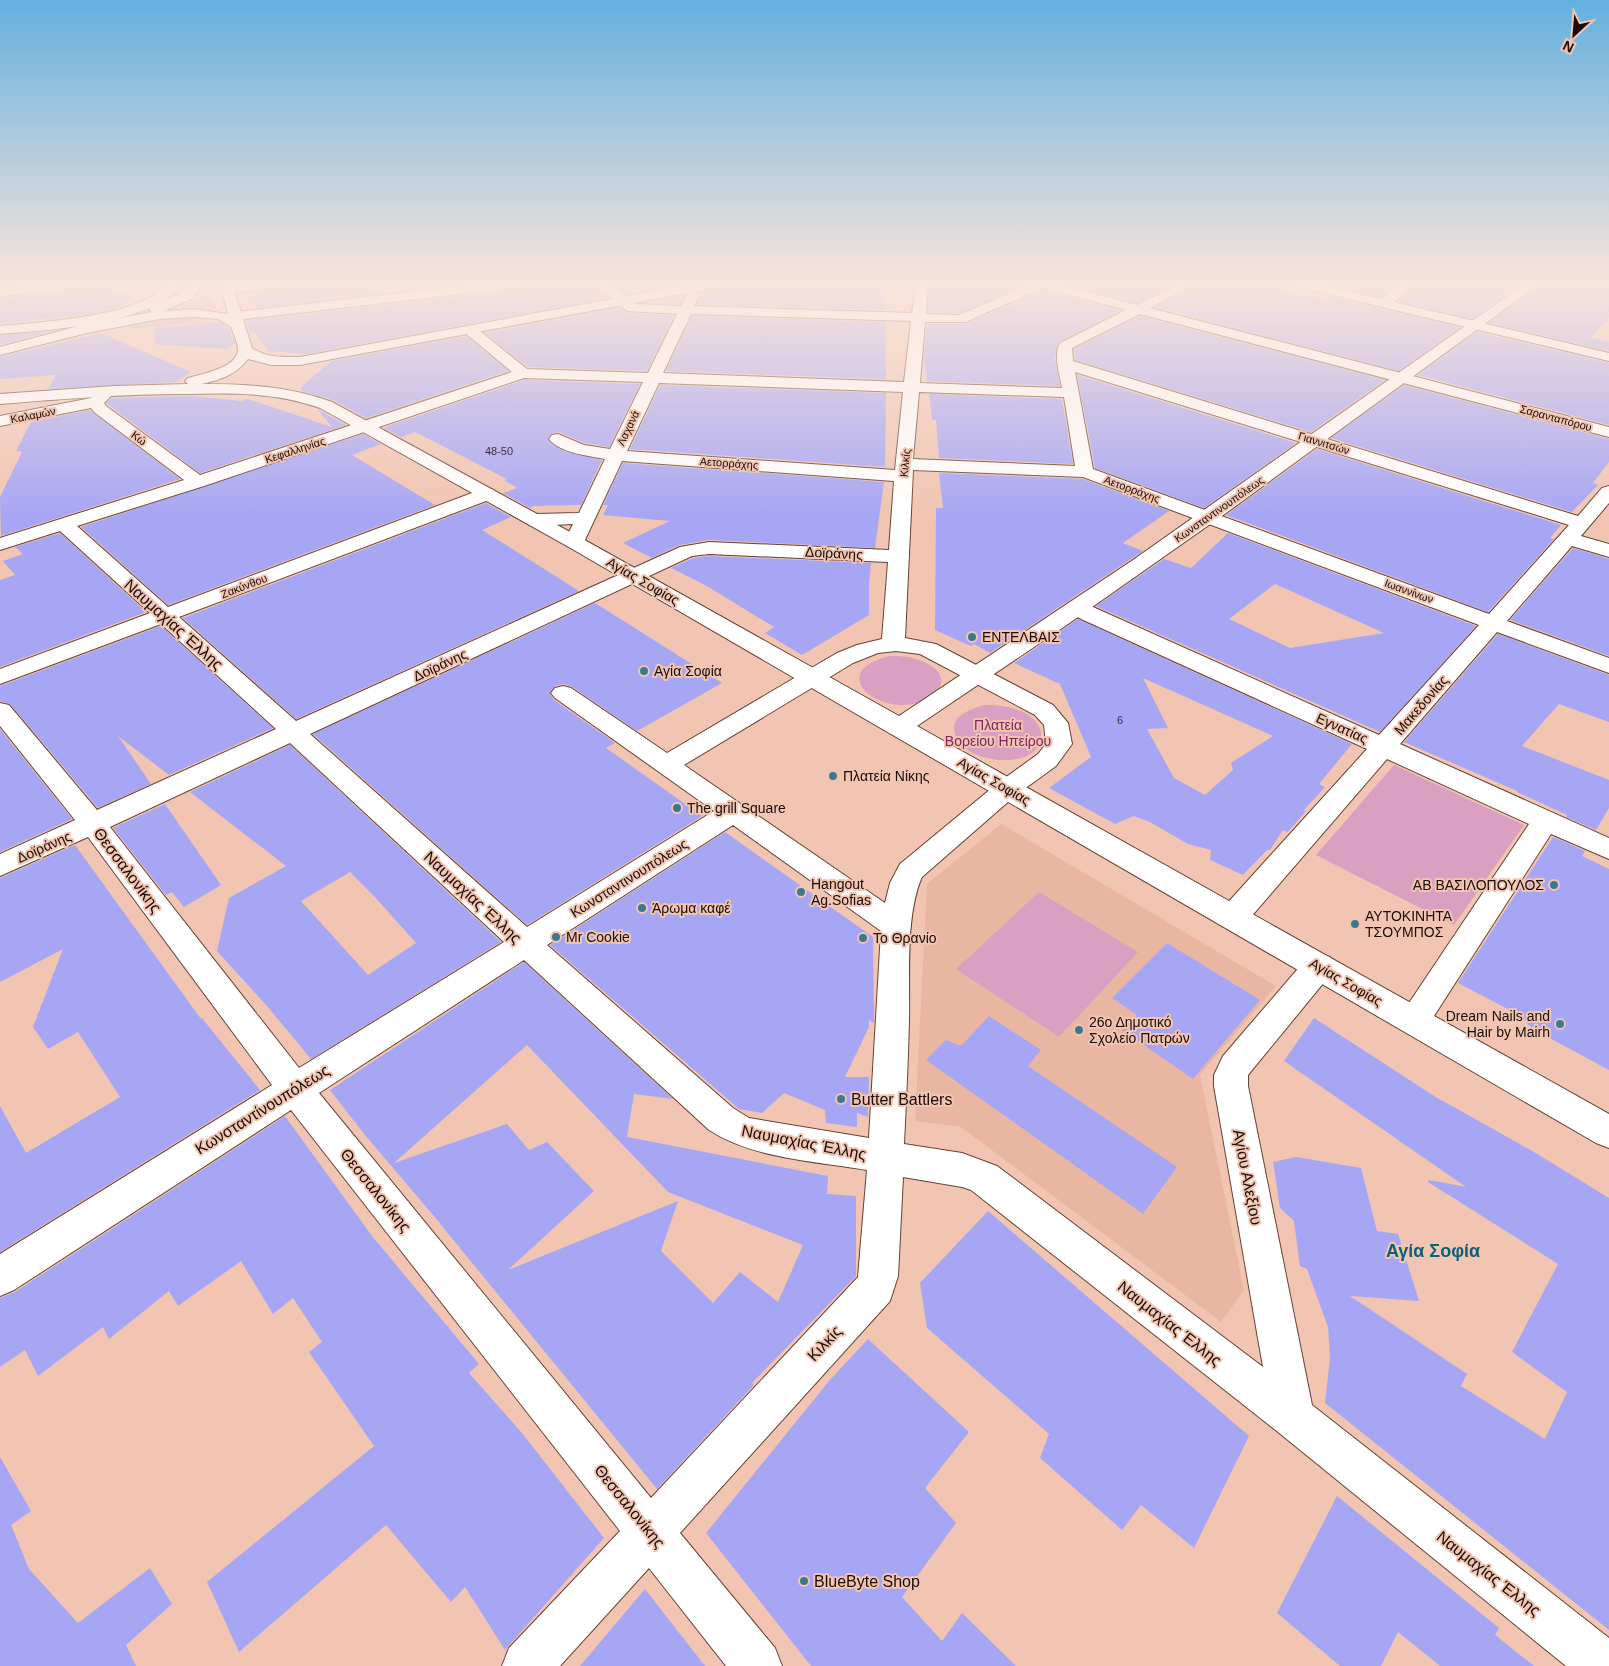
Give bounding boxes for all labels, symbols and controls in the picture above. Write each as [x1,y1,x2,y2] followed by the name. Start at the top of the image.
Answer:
[1549,10,1599,60] north arrow
[1560,37,1576,56] text: N
[1519,403,1593,433] street label: Σαρανταπόρου
[9,405,57,425] street label: Καλαμών
[614,408,642,447] street label: Λαχανά
[129,428,149,448] street label: Κώ
[1297,430,1352,457] street label: Γιαννιτσών
[263,435,327,465] street label: Κεφαλληνίας
[485,445,513,457] house number: 48-50
[898,448,912,478] street label: Κιλκίς
[699,455,759,471] street label: Αετορράχης
[1102,473,1162,505] street label: Αετορράχης
[1172,474,1266,544] street label: Κωνσταντινουπόλεως
[805,543,864,563] street label: Δοϊράνης
[604,554,682,608] street label: Αγίας Σοφίας
[219,572,269,600] street label: Ζακύνθου
[121,576,227,673] street label: Ναυμαχίας Έλλης
[1383,577,1435,606] street label: Ιωαννίνων
[982,629,1060,645] place label: ΕΝΤΕΛΒΑΙΣ
[966,631,978,643] marker: ΕΝΤΕΛΒΑΙΣ
[410,645,470,684] street label: Δοϊράνης
[654,663,722,679] place label: Αγία Σοφία
[638,665,650,677] marker: Αγία Σοφία
[1391,672,1451,738] street label: Μακεδονίας
[1314,710,1371,747] street label: Εγνατίας
[1117,714,1123,726] house number: 6
[945,717,1051,749] park label: Πλατεία Βορείου Ηπείρου
[955,754,1033,808] street label: Αγίας Σοφίας
[843,768,930,784] place label: Πλατεία Νίκης
[827,770,839,782] marker: Πλατεία Νίκης
[687,800,786,816] place label: The grill Square
[671,802,683,814] marker: The grill Square
[90,825,165,916] street label: Θεσσαλονίκης
[14,828,74,866] street label: Δοϊράνης
[567,835,691,921] street label: Κωνσταντινουπόλεως
[421,848,525,947] street label: Ναυμαχίας Έλλης
[811,876,871,908] place label: Hangout Ag.Sofias
[1413,877,1544,893] place label: ΑΒ ΒΑΣΙΛΟΠΟΥΛΟΣ
[1548,879,1560,891] marker: ΑΒ ΒΑΣΙΛΟΠΟΥΛΟΣ
[795,886,807,898] marker: Hangout Ag.Sofias
[652,900,731,916] place label: Άρωμα καφέ
[636,902,648,914] marker: Άρωμα καφέ
[1365,908,1453,940] place label: ΑΥΤΟΚΙΝΗΤΑ ΤΣΟΥΜΠΟΣ
[1349,918,1361,930] marker: ΑΥΤΟΚΙΝΗΤΑ ΤΣΟΥΜΠΟΣ
[566,929,630,945] place label: Mr Cookie
[873,930,937,946] place label: Το Θρανίο
[550,931,562,943] marker: Mr Cookie
[857,932,869,944] marker: Το Θρανίο
[1307,955,1385,1009] street label: Αγίας Σοφίας
[1446,1008,1550,1040] place label: Dream Nails and Hair by Mairh
[1089,1014,1190,1046] place label: 26ο Δημοτικό Σχολείο Πατρών
[1554,1018,1566,1030] marker: Dream Nails and Hair by Mairh
[1073,1024,1085,1036] marker: 26ο Δημοτικό Σχολείο Πατρών
[192,1061,333,1158] street label: Κωνσταντίνουπόλεως
[851,1091,952,1108] place label: Butter Battlers
[835,1093,847,1105] marker: Butter Battlers
[740,1122,868,1163] street label: Ναυμαχίας Έλλης
[1229,1128,1265,1227] street label: Αγίου Αλεξίου
[337,1146,414,1235] street label: Θεσσαλονίκης
[1386,1241,1480,1261] district label: Αγία Σοφία
[1115,1278,1225,1369] street label: Ναυμαχίας Έλλης
[804,1322,845,1364] street label: Κιλκίς
[591,1462,668,1551] street label: Θεσσαλονίκης
[1434,1528,1544,1619] street label: Ναυμαχίας Έλλης
[814,1573,920,1590] place label: BlueByte Shop
[798,1575,810,1587] marker: BlueByte Shop

